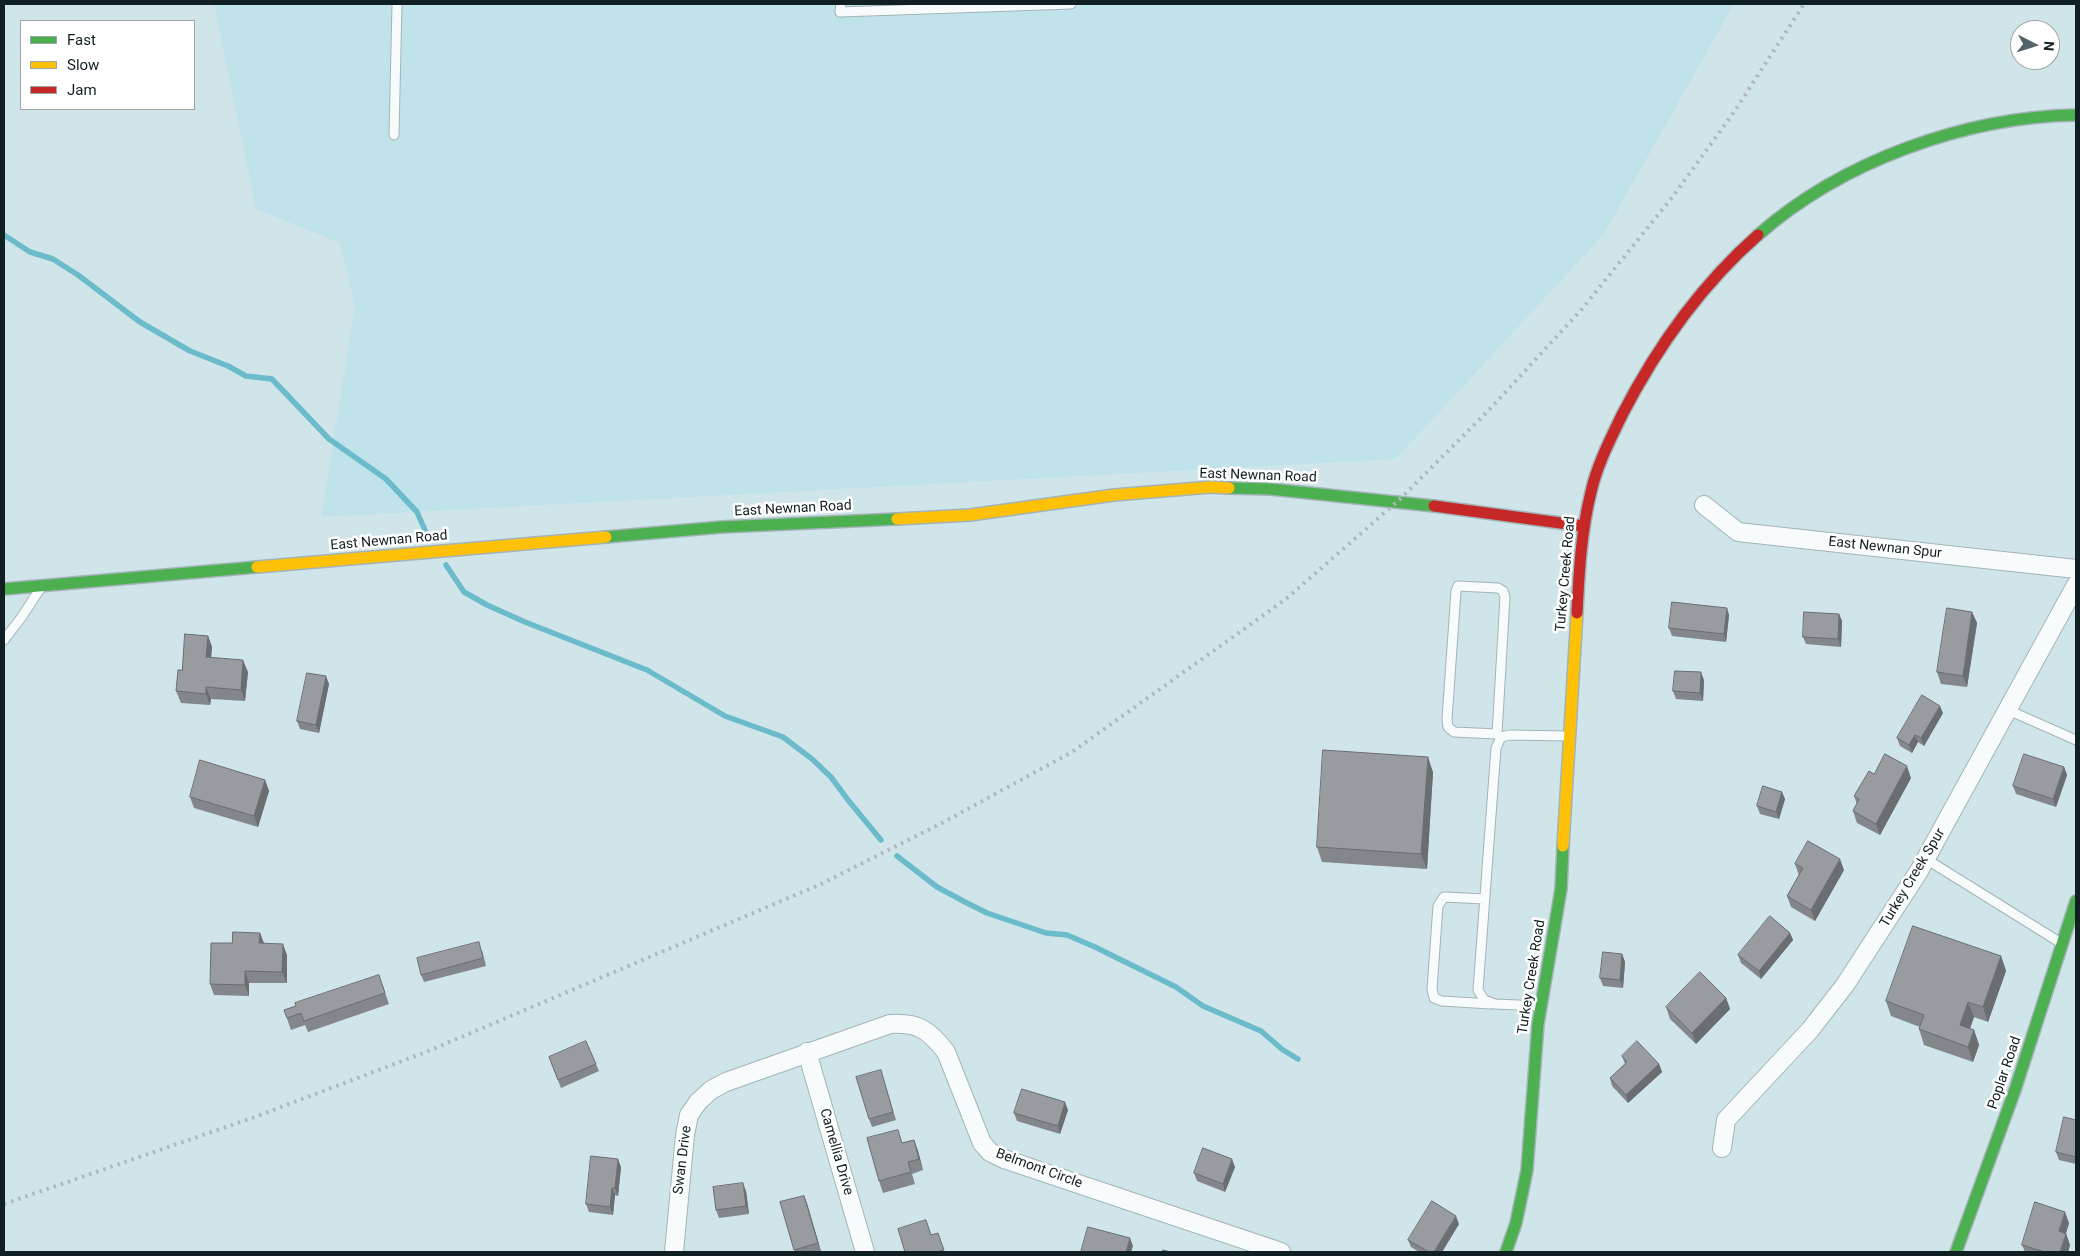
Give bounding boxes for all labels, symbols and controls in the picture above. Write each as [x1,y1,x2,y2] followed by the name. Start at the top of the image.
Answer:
[20,20,195,110] legend
[2010,20,2060,70] north arrow
[67,31,96,49] text: Fast
[2041,41,2057,52] text: N
[67,56,99,74] text: Slow
[67,81,97,99] text: Jam
[1199,466,1317,486] street label: East Newnan Road
[734,498,852,520] street label: East Newnan Road
[1553,516,1579,632] street label: Turkey Creek Road
[330,528,448,554] street label: East Newnan Road
[1827,534,1943,562] street label: East Newnan Spur
[1877,826,1949,930] street label: Turkey Creek Spur
[1515,918,1549,1036] street label: Turkey Creek Road
[1985,1034,2025,1112] street label: Poplar Road
[816,1107,856,1197] street label: Camellia Drive
[670,1125,696,1195] street label: Swan Drive
[993,1146,1085,1192] street label: Belmont Circle

